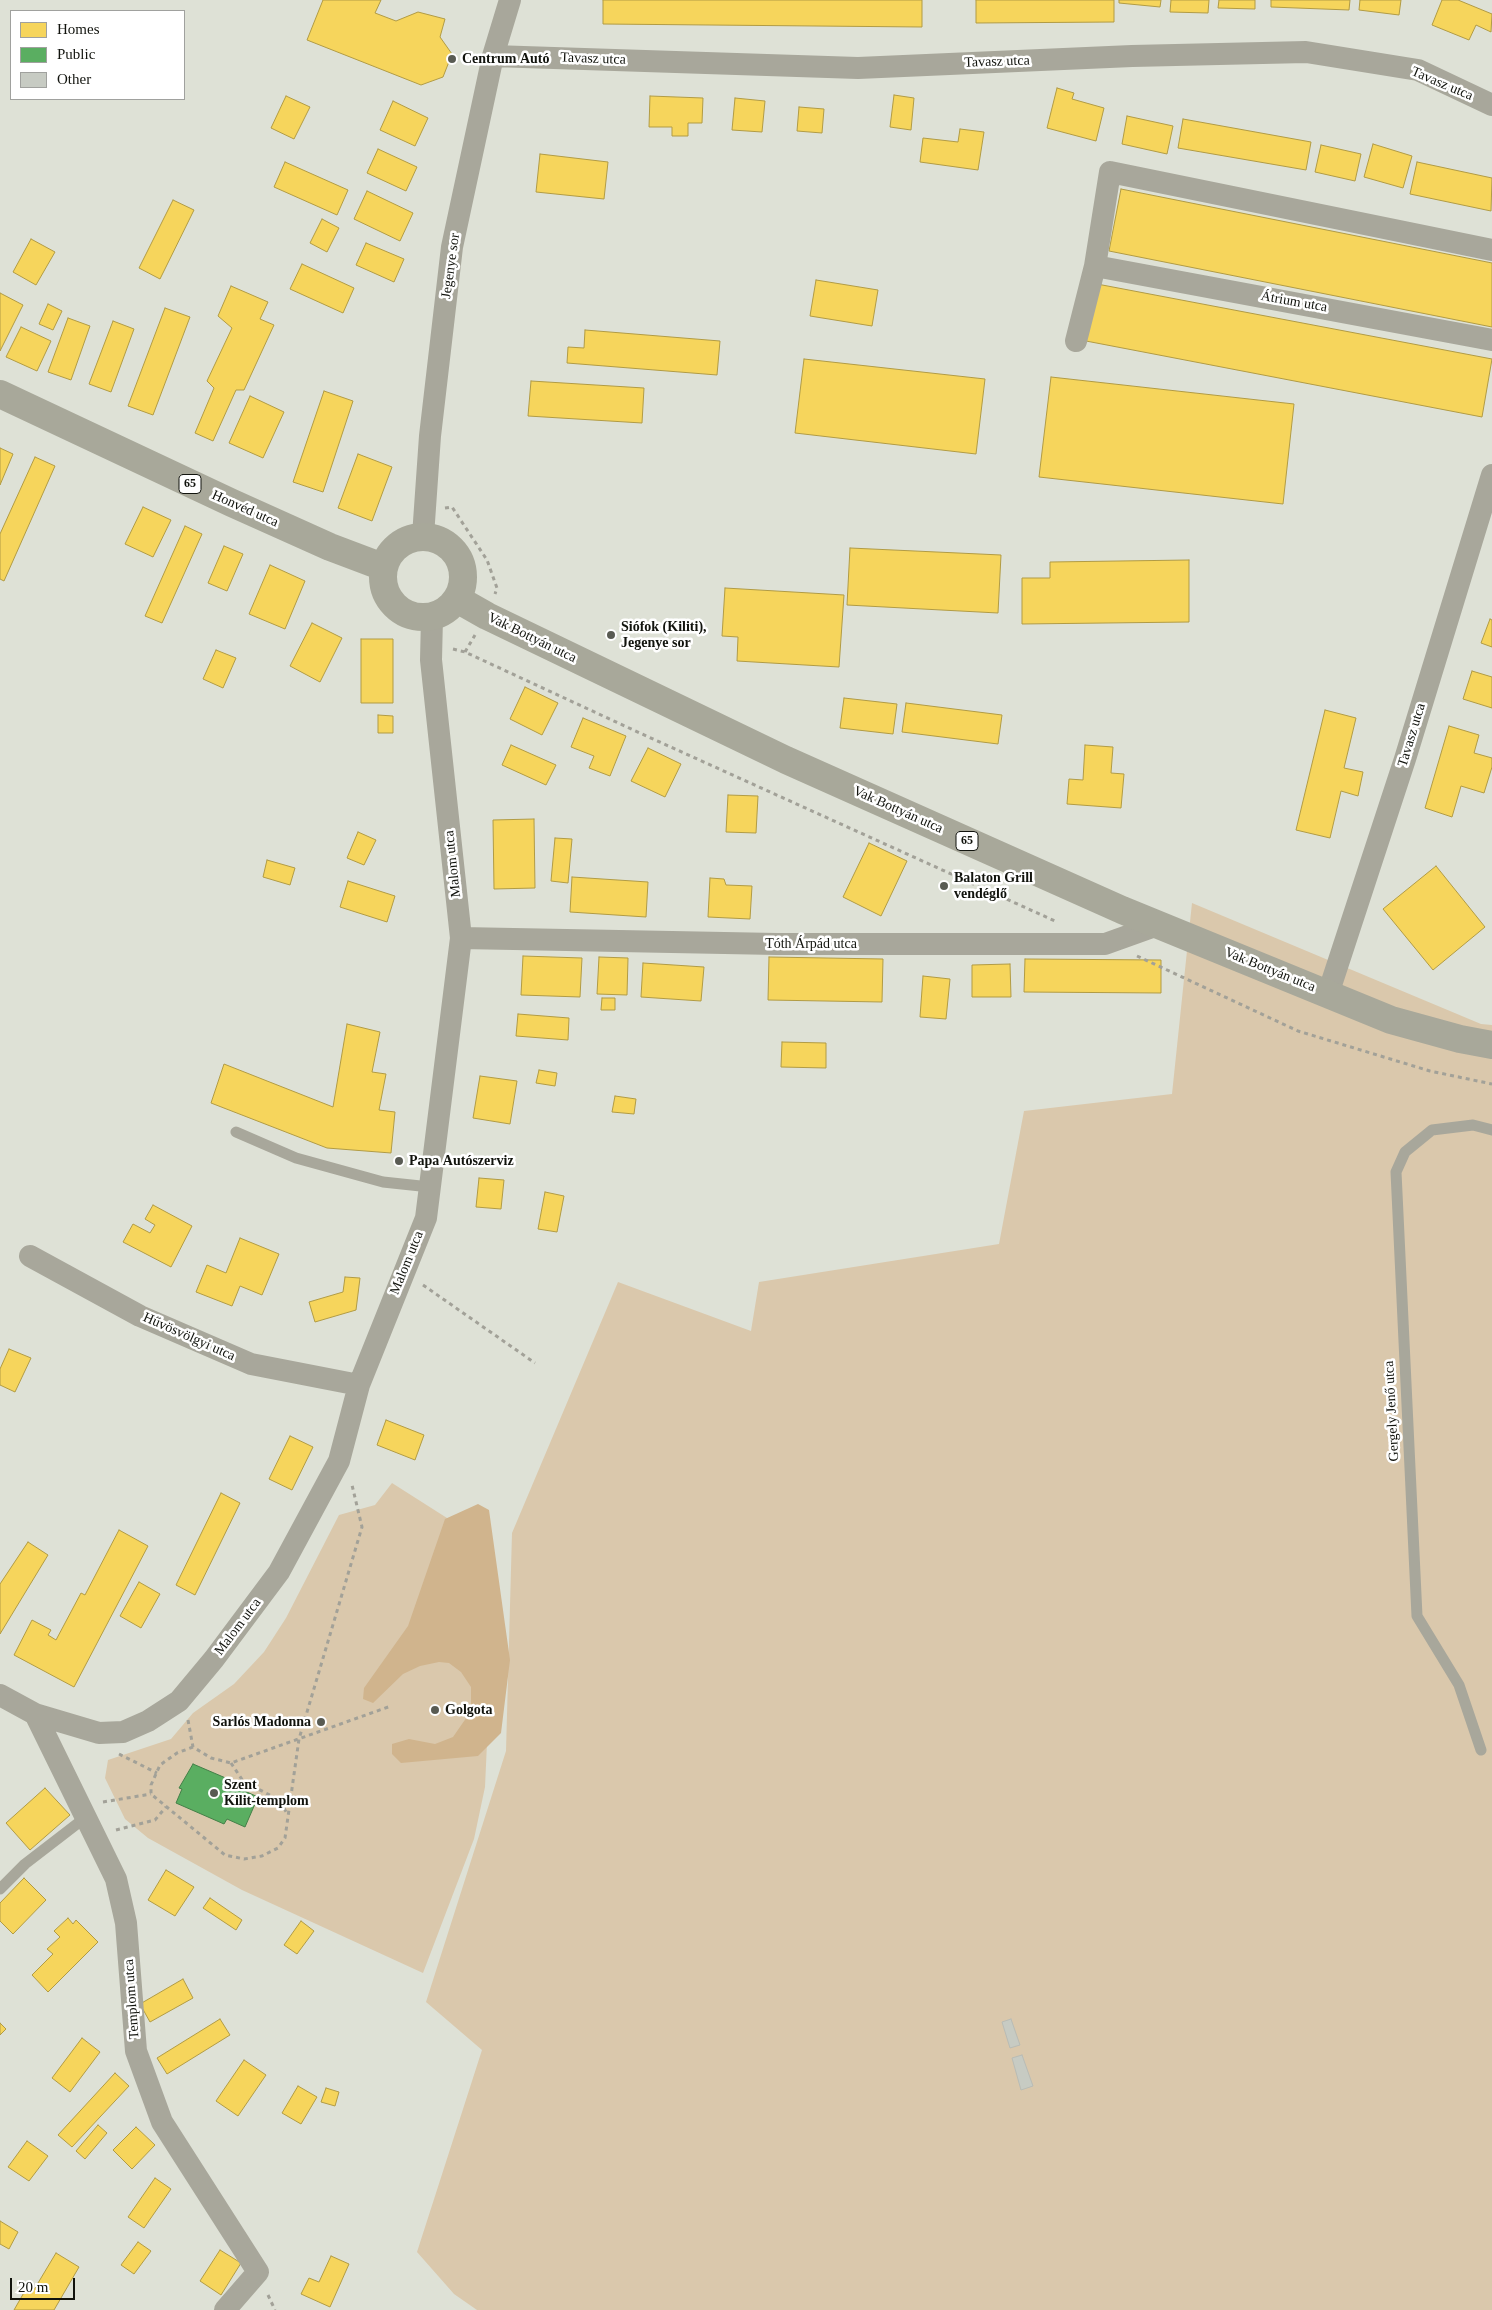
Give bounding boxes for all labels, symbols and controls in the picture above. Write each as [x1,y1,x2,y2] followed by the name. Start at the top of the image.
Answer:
[10,10,185,100] legend
[57,21,100,37] text: Homes
[57,46,95,62] text: Public
[560,49,626,69] street label: Tavasz utca
[462,51,549,67] place label: Centrum Autó
[964,52,1030,72] street label: Tavasz utca
[446,53,458,65] marker: Centrum Autó
[1409,63,1475,105] street label: Tavasz utca
[57,71,91,87] text: Other
[438,232,464,300] street label: Jegenye sor
[1259,288,1329,316] street label: Átrium utca
[179,474,201,494] road number: 65
[209,487,281,531] street label: Honvéd utca
[485,609,579,667] street label: Vak Bottyán utca
[621,619,707,652] place label: Siófok (Kiliti), Jegenye sor
[605,629,617,641] marker: Siófok (Kiliti), Jegenye sor
[1394,701,1430,769] street label: Tavasz utca
[851,783,945,837] street label: Vak Bottyán utca
[441,830,465,898] street label: Malom utca
[956,831,978,850] road number: 65
[954,870,1033,902] place label: Balaton Grill vendéglő
[938,880,950,892] marker: Balaton Grill vendéglő
[765,936,857,952] street label: Tóth Árpád utca
[1222,944,1318,996] street label: Vak Bottyán utca
[409,1153,514,1169] place label: Papa Autószerviz
[393,1155,405,1167] marker: Papa Autószerviz
[387,1229,427,1297] street label: Malom utca
[140,1309,238,1365] street label: Hűvösvölgyi utca
[1381,1360,1403,1462] street label: Gergely Jenő utca
[211,1595,265,1659] street label: Malom utca
[445,1702,492,1718] place label: Golgota
[429,1704,441,1716] marker: Golgota
[213,1714,311,1730] place label: Sarlós Madonna
[315,1716,327,1728] marker: Sarlós Madonna
[224,1777,309,1810] place label: Szent Kilit-templom
[208,1787,220,1799] marker: Szent Kilit-templom
[121,1958,143,2040] street label: Templom utca
[12,2268,78,2300] scale bar
[18,2279,48,2295] text: 20 m

